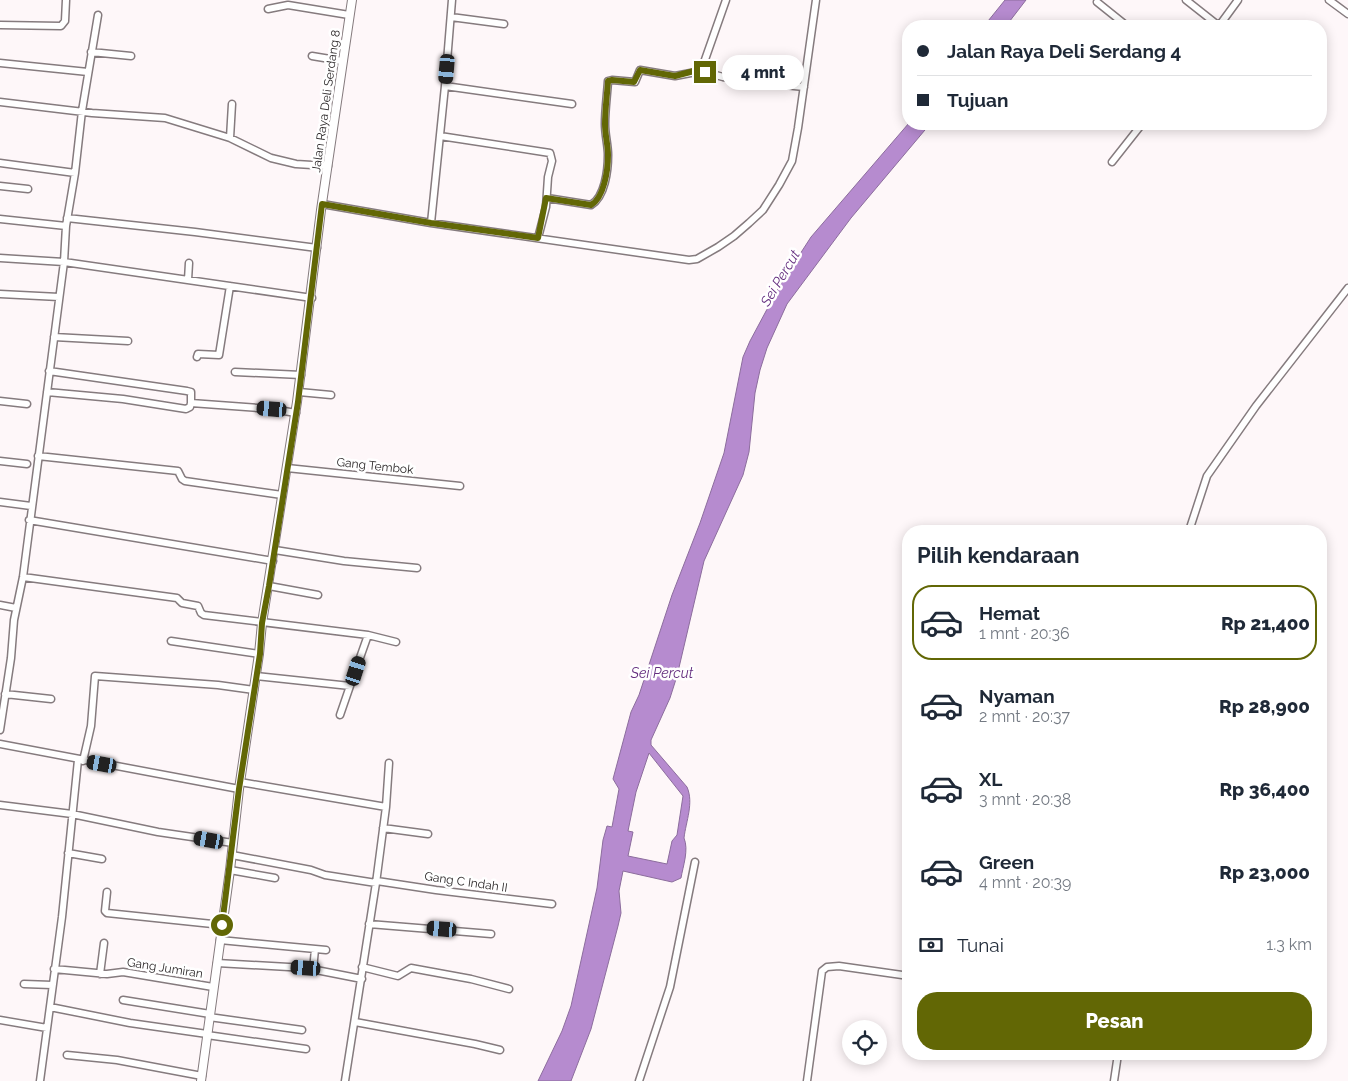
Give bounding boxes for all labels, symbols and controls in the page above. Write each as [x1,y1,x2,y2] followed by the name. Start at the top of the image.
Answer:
[309,29,343,173] street label: Jalan Raya Deli Serdang 8
[947,40,1181,62] text: Jalan Raya Deli Serdang 4
[438,53,455,85] car
[722,54,805,90] callout: 4 mnt
[694,61,716,83] route end
[741,63,785,82] text: 4 mnt
[947,89,1008,111] text: Tujuan
[757,247,803,310] water label: Sei Percut
[256,400,287,418] car
[336,455,415,477] street label: Gang Tembok
[917,542,1079,568] text: Pilih kendaraan
[919,600,964,645] icon: car
[979,602,1040,624] text: Hemat
[1221,612,1310,634] text: Rp 21,400
[979,624,1070,643] text: 1 mnt · 20:36
[344,654,367,688] car
[630,665,694,681] water label: Sei Percut
[919,683,964,728] icon: car
[979,685,1055,707] text: Nyaman
[1219,695,1310,717] text: Rp 28,900
[979,707,1070,726] text: 2 mnt · 20:37
[85,754,118,774] car
[919,766,964,811] icon: car
[979,768,1002,790] text: XL
[1219,778,1310,800] text: Rp 36,400
[979,790,1071,809] text: 3 mnt · 20:38
[192,830,225,850] car
[919,849,964,894] icon: car
[979,851,1034,873] text: Green
[1219,861,1310,883] text: Rp 23,000
[423,869,509,895] street label: Gang C Indah II
[979,873,1071,892] text: 4 mnt · 20:39
[211,914,233,936] route start
[426,920,457,938] car
[917,931,945,959] icon: cash
[957,934,1004,956] text: Tunai
[1266,935,1312,954] text: 1.3 km
[126,955,204,981] street label: Gang Jumiran
[290,959,321,977] car
[917,992,1312,1050] button: Pesan
[842,1020,887,1065] map controls
[842,1020,887,1065] button: locate

